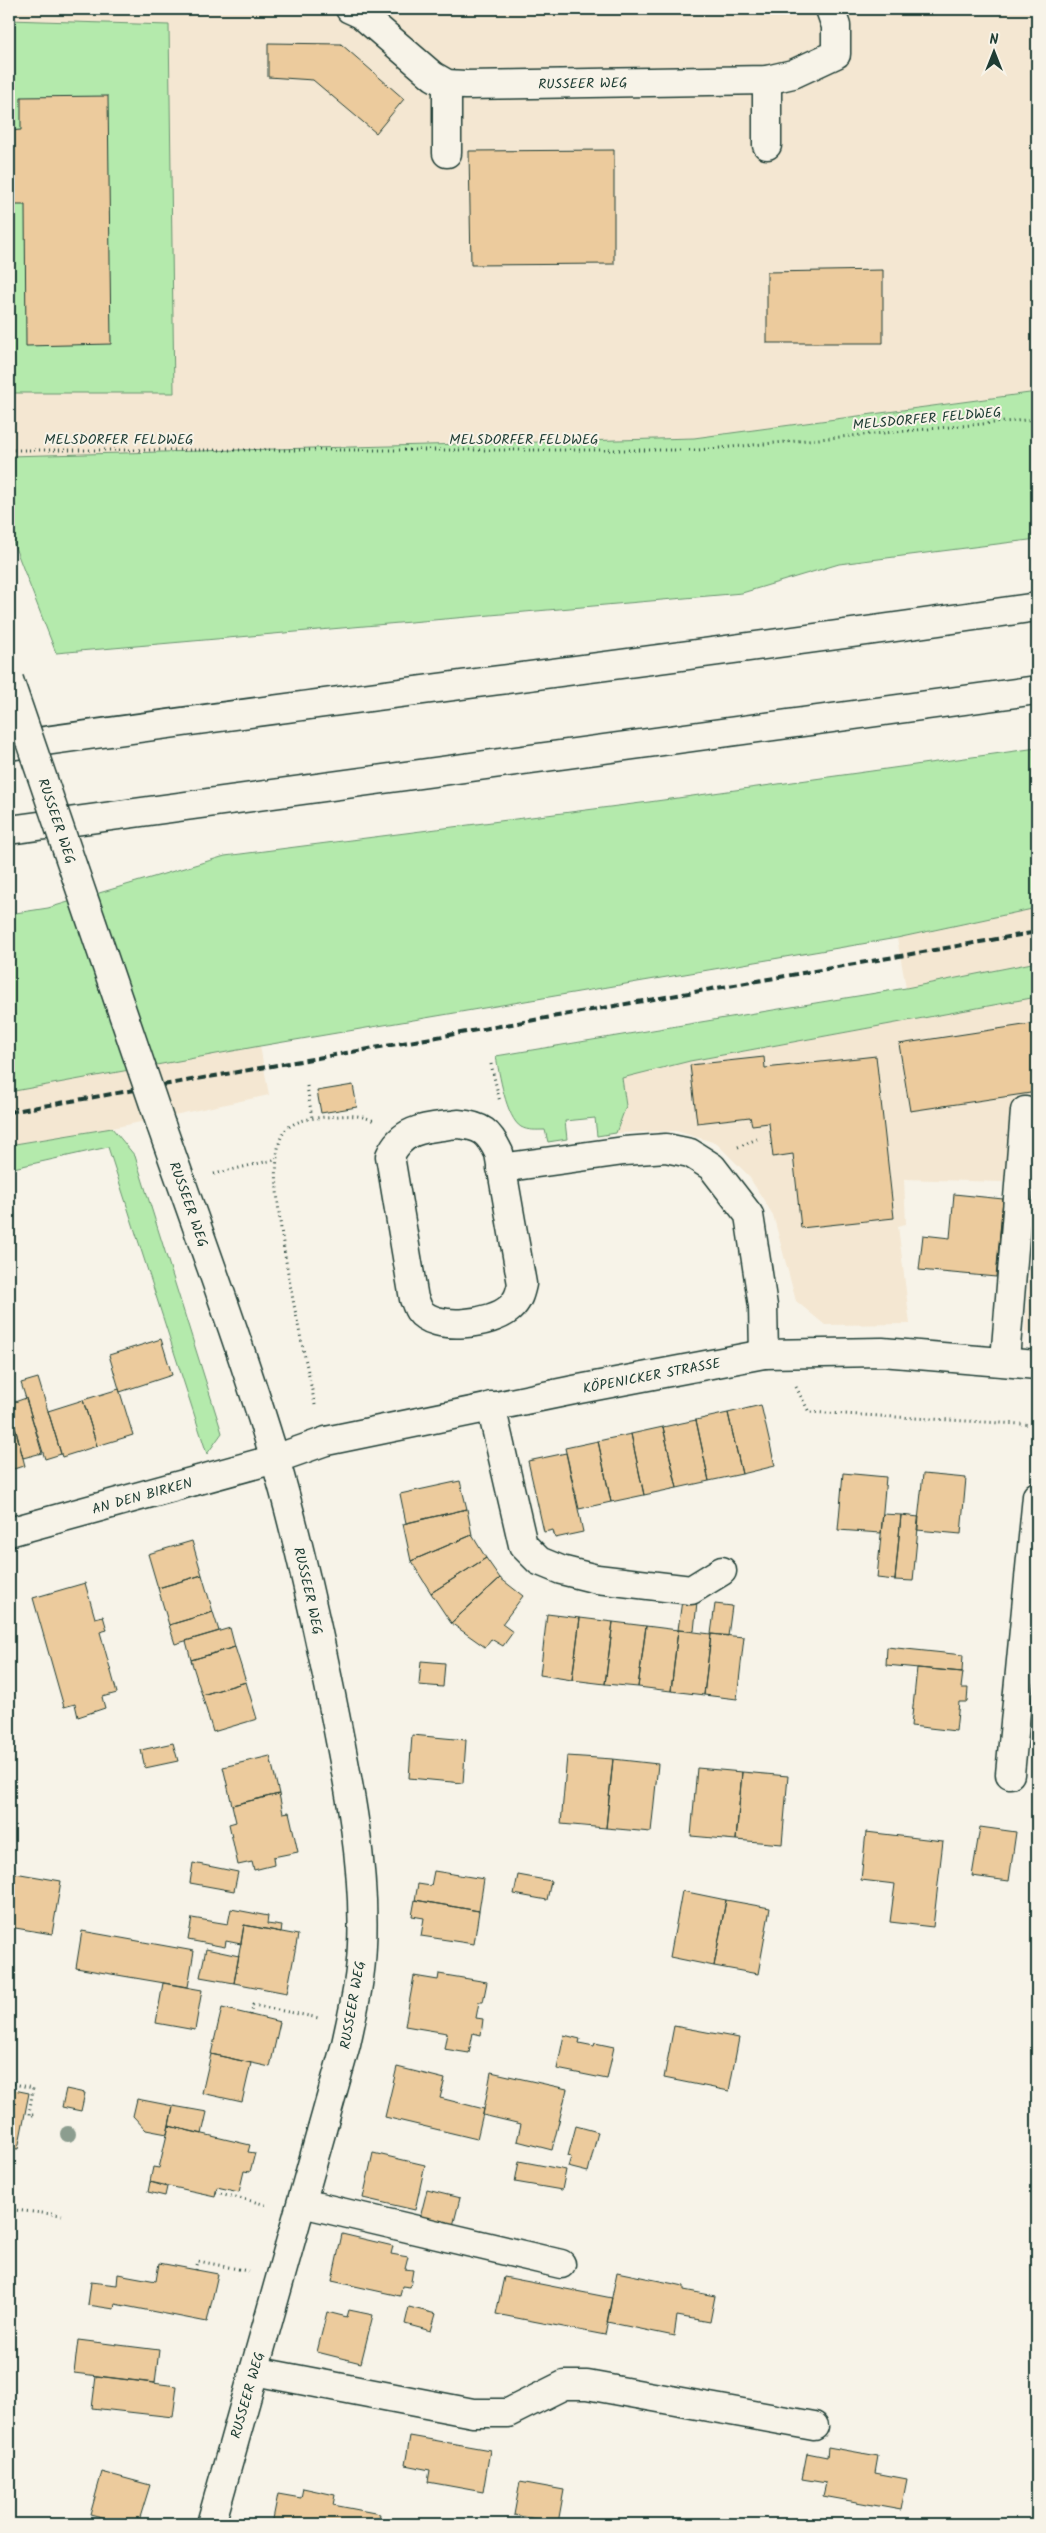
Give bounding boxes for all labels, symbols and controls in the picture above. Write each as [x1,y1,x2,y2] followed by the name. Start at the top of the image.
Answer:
[968,28,1018,78] north arrow
[990,29,999,51] text: N
[538,72,628,96] street label: RUSSEER WEG
[852,402,1002,436] street label: MELSDORFER FELDWEG
[44,429,194,451] street label: MELSDORFER FELDWEG
[449,429,599,451] street label: MELSDORFER FELDWEG
[31,775,81,867] street label: RUSSEER WEG
[163,1159,213,1250] street label: RUSSEER WEG
[581,1352,723,1400] street label: KÖPENICKER STRASSE
[90,1472,196,1521] street label: AN DEN BIRKEN
[287,1545,328,1637] street label: RUSSEER WEG
[334,1959,372,2051] street label: RUSSEER WEG
[225,2349,271,2441] street label: RUSSEER WEG

